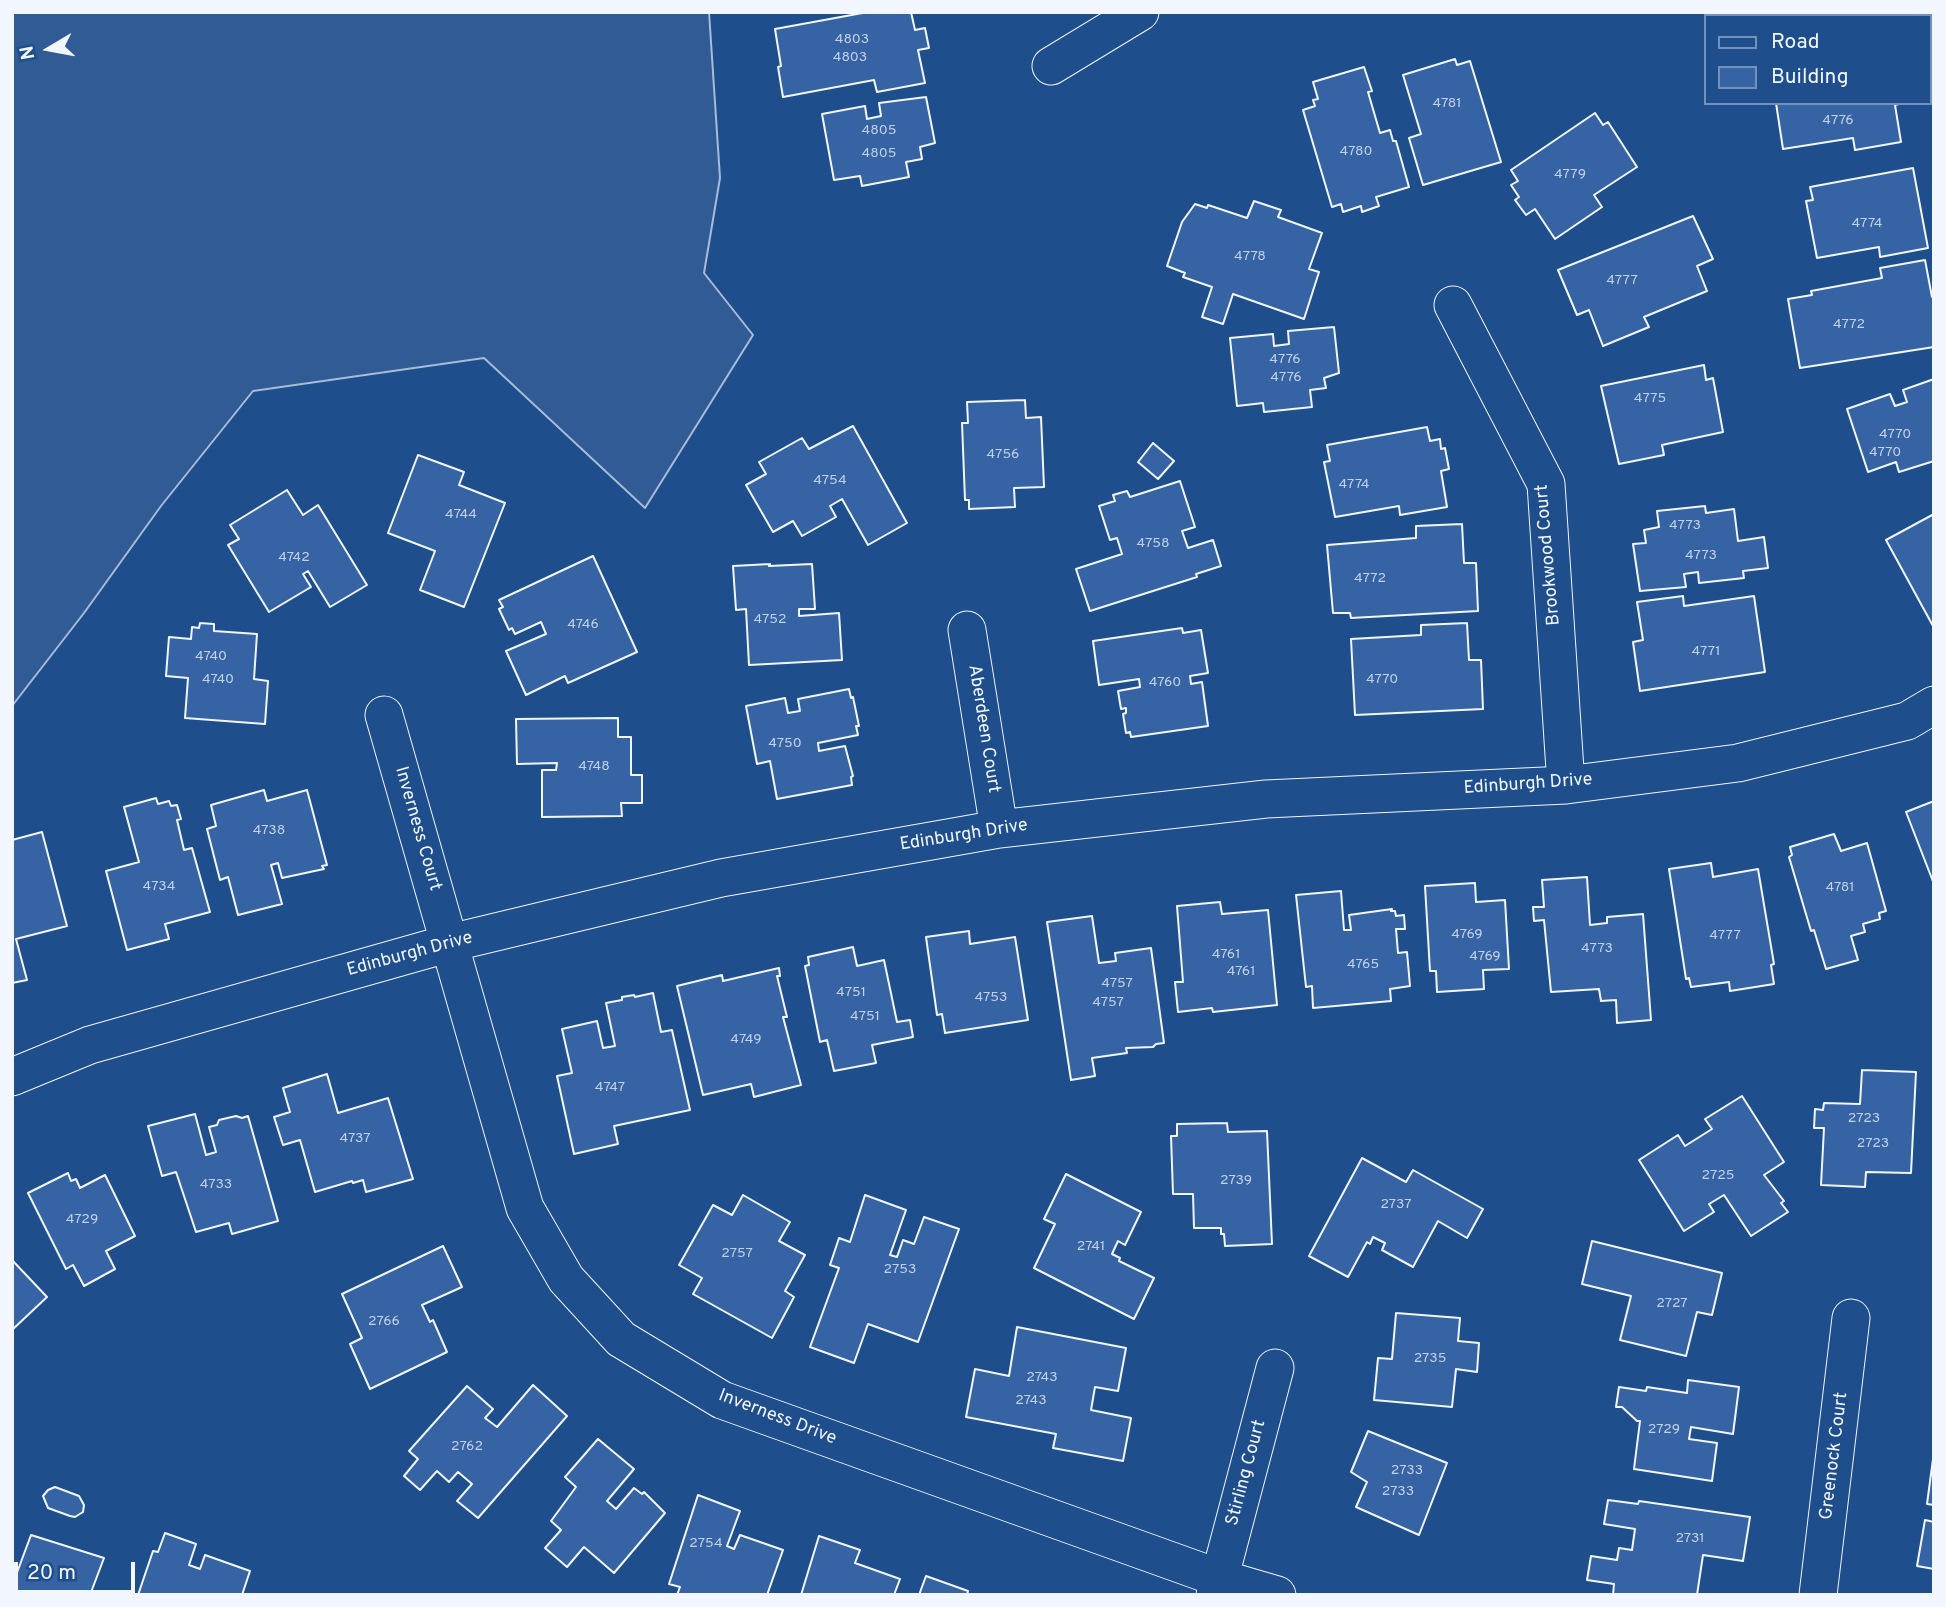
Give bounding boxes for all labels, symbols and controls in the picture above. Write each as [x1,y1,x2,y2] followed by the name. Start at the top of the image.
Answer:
[14,14,84,84] north arrow
[1704,14,1932,105] legend
[1771,29,1820,56] text: Road
[835,32,869,48] house number: 4803
[15,44,41,61] text: N
[833,50,867,66] house number: 4803
[1771,64,1849,91] text: Building
[1432,96,1462,112] house number: 4781
[1822,113,1854,129] house number: 4776
[862,123,896,139] house number: 4805
[1340,144,1372,160] house number: 4780
[862,146,896,162] house number: 4805
[1554,167,1586,183] house number: 4779
[1852,216,1882,232] house number: 4774
[1234,249,1266,265] house number: 4778
[1606,273,1638,289] house number: 4777
[1833,317,1865,333] house number: 4772
[1269,352,1301,368] house number: 4776
[1270,370,1302,386] house number: 4776
[1634,391,1666,407] house number: 4775
[1879,427,1911,443] house number: 4770
[1869,445,1901,461] house number: 4770
[987,447,1019,463] house number: 4756
[813,473,847,489] house number: 4754
[1339,477,1369,493] house number: 4774
[1532,483,1566,627] street label: Brookwood Court
[445,507,477,523] house number: 4744
[1669,518,1701,534] house number: 4773
[1136,536,1170,552] house number: 4758
[1685,548,1717,564] house number: 4773
[278,550,310,566] house number: 4742
[1354,571,1386,587] house number: 4772
[753,612,787,628] house number: 4752
[567,617,599,633] house number: 4746
[1691,644,1721,660] house number: 4771
[195,649,227,665] house number: 4740
[962,663,1004,795] street label: Aberdeen Court
[202,672,234,688] house number: 4740
[1366,672,1398,688] house number: 4770
[1149,675,1181,691] house number: 4760
[768,736,802,752] house number: 4750
[578,759,610,775] house number: 4748
[389,764,445,894] street label: Inverness Court
[1463,770,1593,800] street label: Edinburgh Drive
[899,815,1029,857] street label: Edinburgh Drive
[253,823,285,839] house number: 4738
[143,879,175,895] house number: 4734
[1825,880,1855,896] house number: 4781
[1451,927,1483,943] house number: 4769
[345,928,475,982] street label: Edinburgh Drive
[1709,928,1741,944] house number: 4777
[1581,941,1613,957] house number: 4773
[1212,947,1240,963] house number: 4761
[1469,949,1501,965] house number: 4769
[1347,957,1379,973] house number: 4765
[1227,964,1255,980] house number: 4761
[1101,976,1133,992] house number: 4757
[836,985,866,1001] house number: 4751
[975,990,1007,1006] house number: 4753
[1092,995,1124,1011] house number: 4757
[850,1009,880,1025] house number: 4751
[730,1032,762,1048] house number: 4749
[595,1080,625,1096] house number: 4747
[1848,1111,1880,1127] house number: 2723
[339,1131,371,1147] house number: 4737
[1857,1136,1889,1152] house number: 2723
[1702,1168,1734,1184] house number: 2725
[1220,1173,1252,1189] house number: 2739
[200,1177,232,1193] house number: 4733
[1380,1197,1412,1213] house number: 2737
[66,1212,98,1228] house number: 4729
[1077,1239,1105,1255] house number: 2741
[721,1246,753,1262] house number: 2757
[884,1262,916,1278] house number: 2753
[1656,1296,1688,1312] house number: 2727
[368,1314,400,1330] house number: 2766
[1414,1351,1446,1367] house number: 2735
[1026,1370,1058,1386] house number: 2743
[715,1386,839,1450] street label: Inverness Drive
[1816,1391,1854,1521] street label: Greenock Court
[1015,1393,1047,1409] house number: 2743
[1223,1418,1271,1528] street label: Stirling Court
[1648,1422,1680,1438] house number: 2729
[451,1439,483,1455] house number: 2762
[1391,1463,1423,1479] house number: 2733
[1382,1484,1414,1500] house number: 2733
[1675,1531,1705,1547] house number: 2731
[689,1536,723,1552] house number: 2754
[18,1548,138,1592] scale bar
[27,1560,76,1587] text: 20 m

